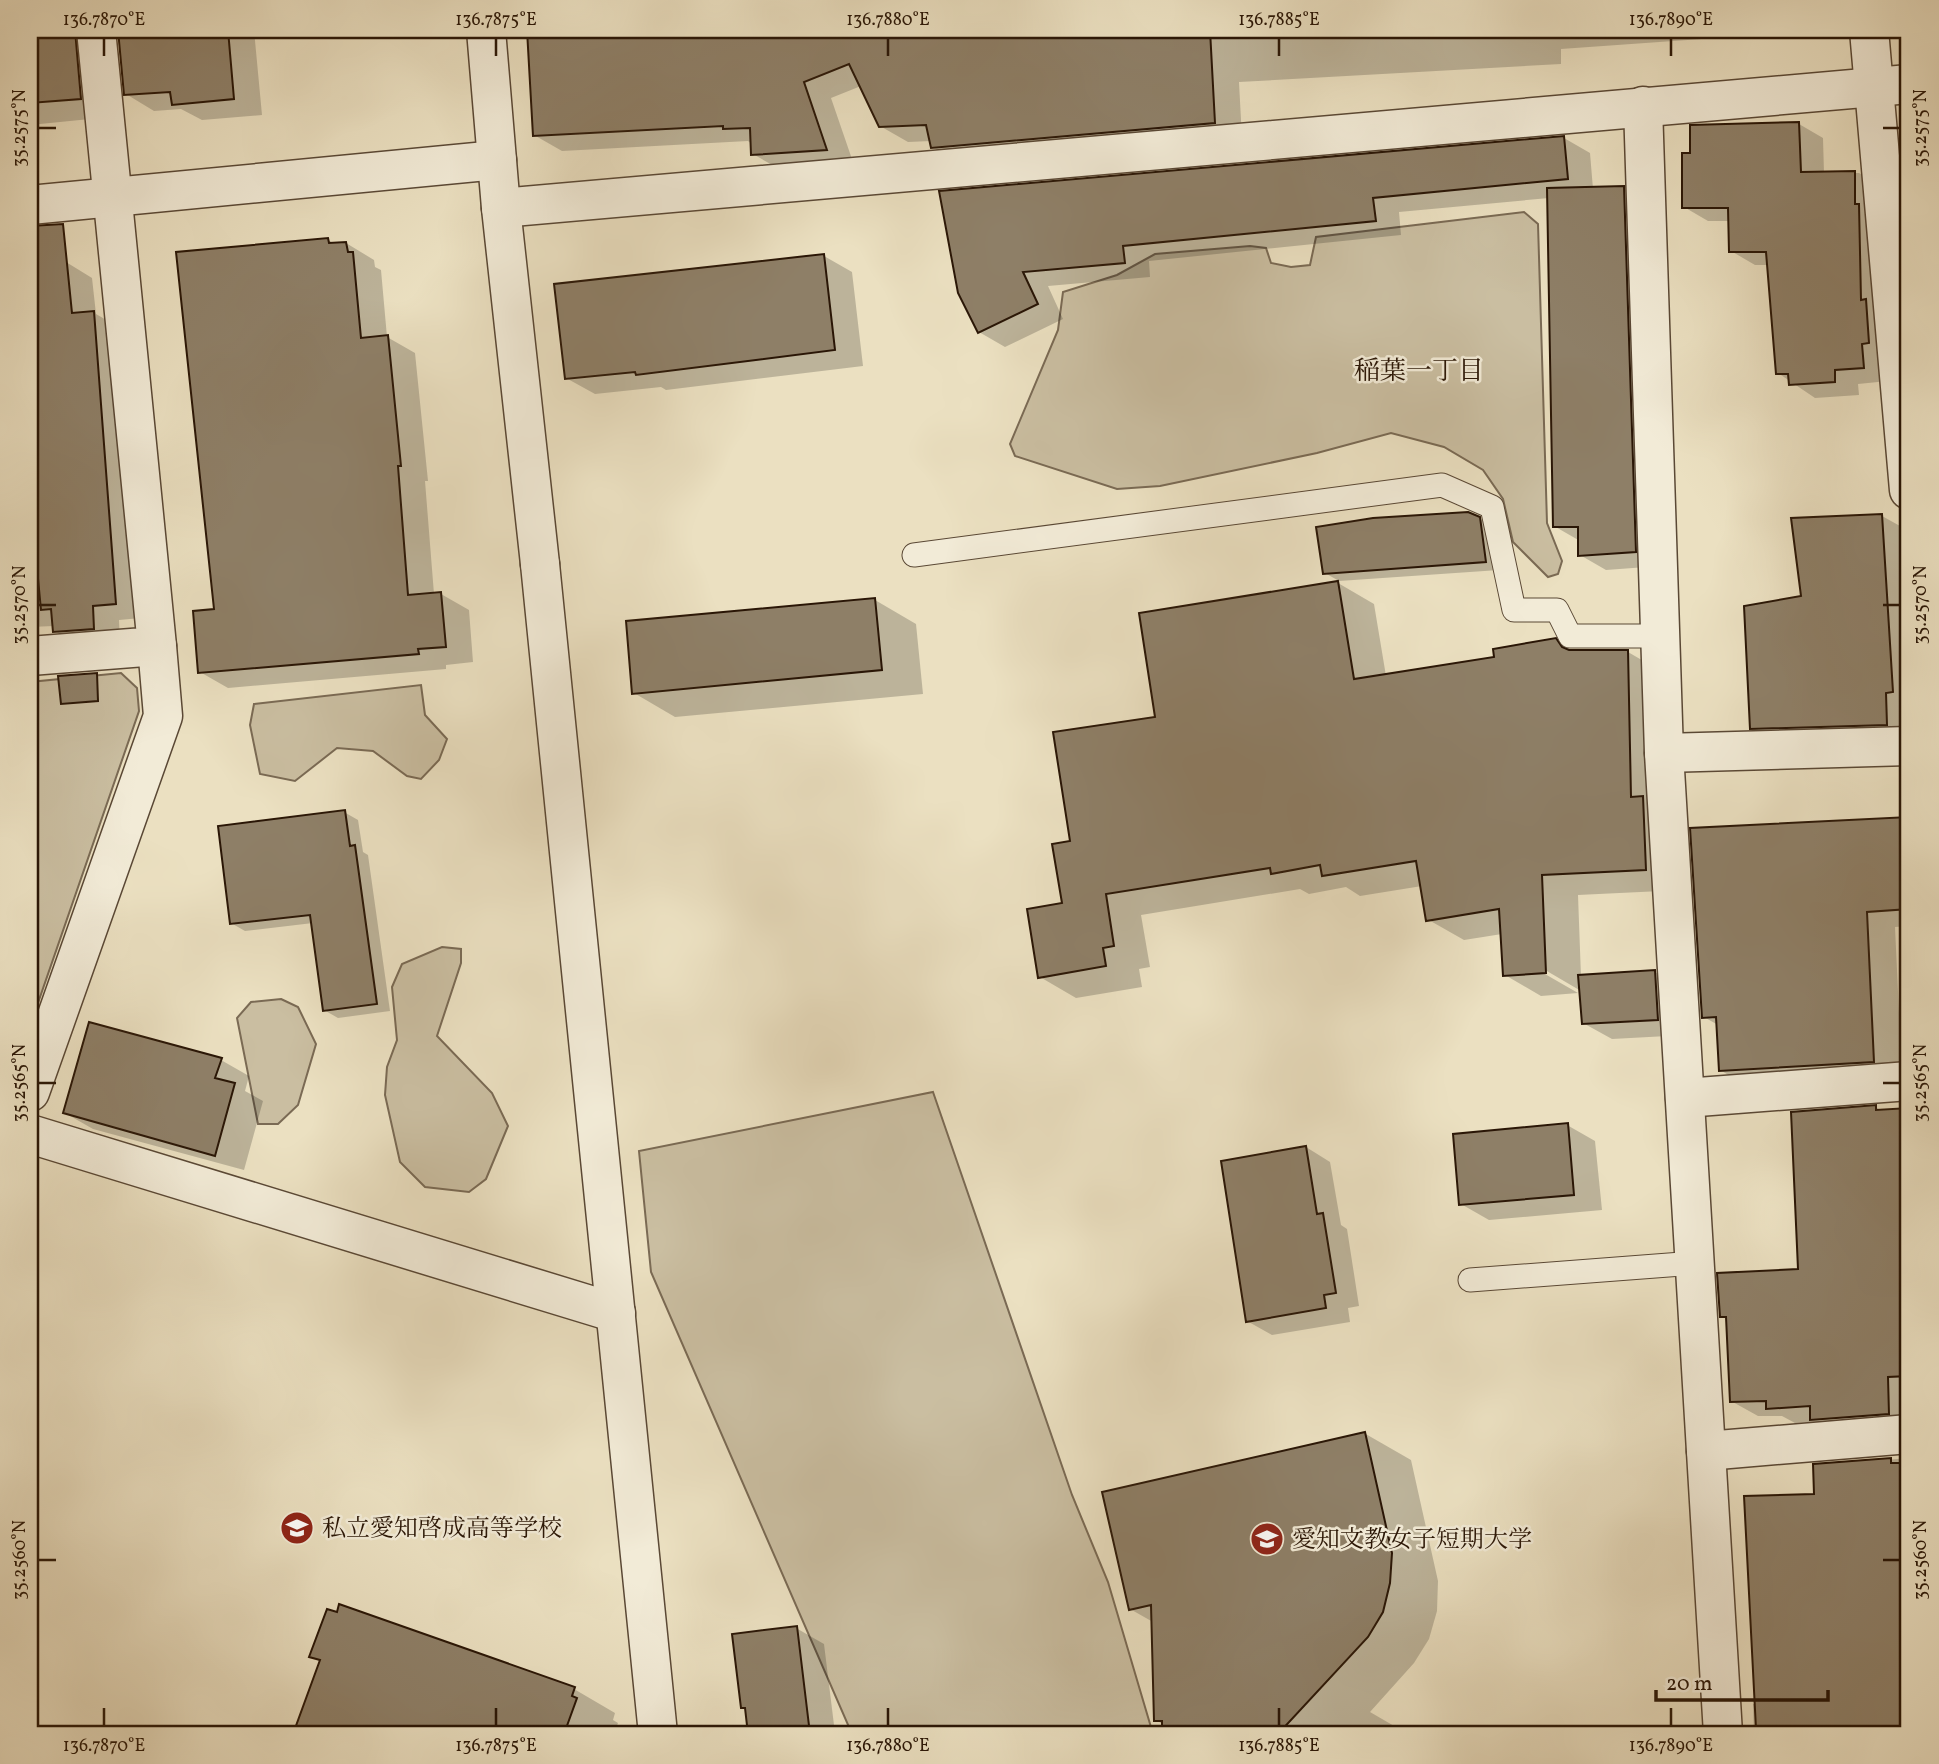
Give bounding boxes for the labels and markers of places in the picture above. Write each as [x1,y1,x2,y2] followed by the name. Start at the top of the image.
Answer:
[278,1509,316,1547] school or university icon: 私立愛知啓成高等学校
[322,1513,562,1547] place label: 私立愛知啓成高等学校
[1248,1520,1286,1558] school or university icon: 愛知文教女子短期大学
[1292,1524,1532,1558] place label: 愛知文教女子短期大学

